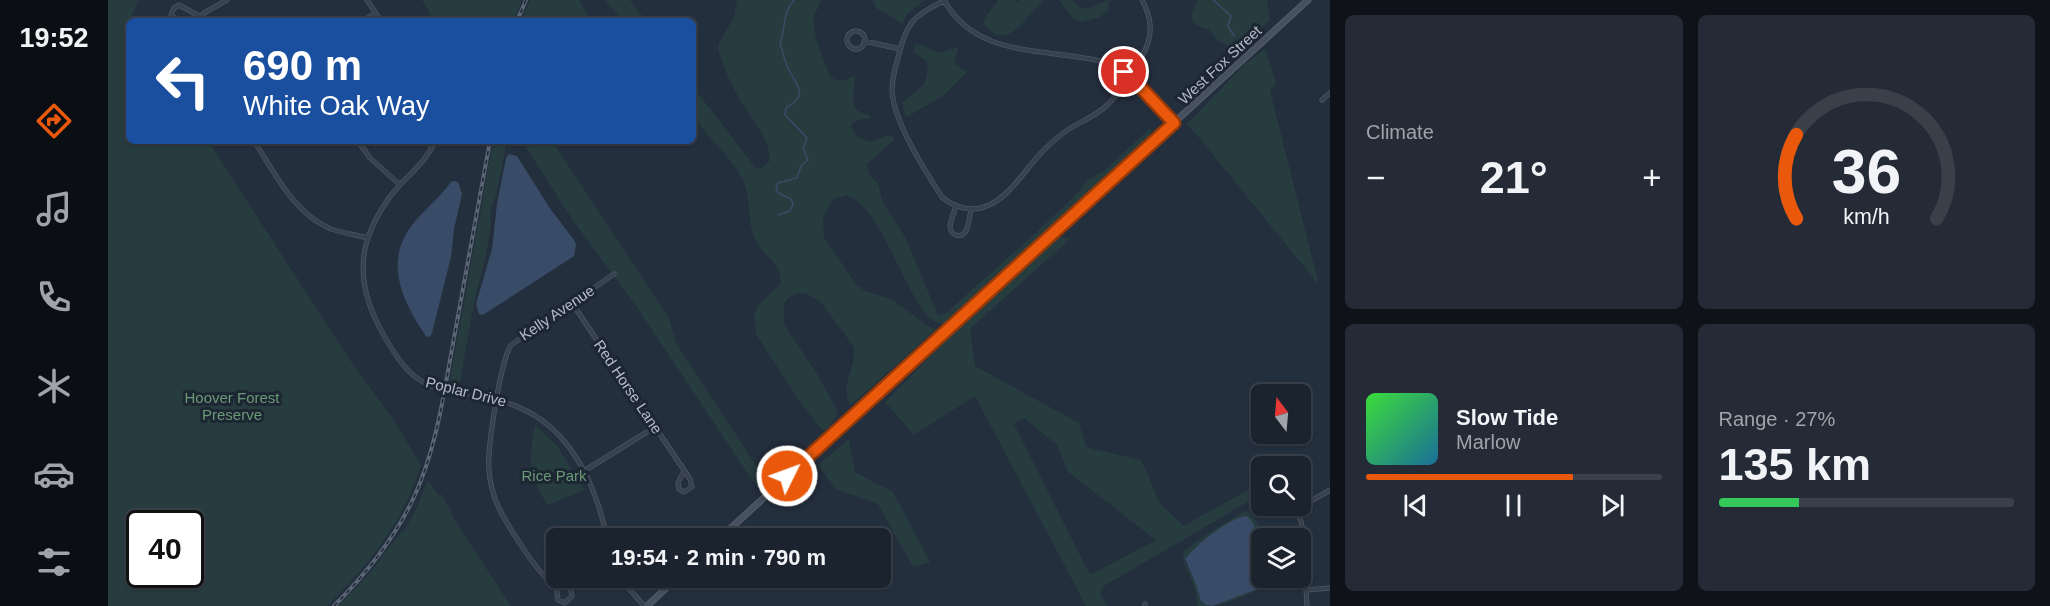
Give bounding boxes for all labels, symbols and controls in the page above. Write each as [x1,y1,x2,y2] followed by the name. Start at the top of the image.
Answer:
[1175,21,1265,107] street label: West Fox Street
[19,23,89,53] text: 19:52
[144,42,222,120] icon: left
[243,42,362,89] text: 690 m
[1098,46,1149,97] pin
[1107,55,1140,88] icon: arrive
[243,91,430,121] text: White Oak Way
[33,100,75,142] icon: directions
[1366,121,1434,143] text: Climate
[1832,137,1901,206] text: 36
[1480,152,1548,203] text: 21°
[1366,159,1385,196] text: −
[1642,159,1662,196] text: +
[33,188,75,230] icon: music
[1843,205,1889,229] text: km/h
[33,276,75,318] icon: phone
[516,281,597,344] street label: Kelly Avenue
[591,337,666,437] street label: Red Horse Lane
[33,365,75,407] icon: climate
[424,373,508,410] street label: Poplar Drive
[1251,384,1311,444] north arrow
[1251,384,1311,588] map controls
[184,389,280,423] park label: Hoover Forest Preserve
[1456,405,1558,430] text: Slow Tide
[1719,408,1835,430] text: Range · 27%
[1456,431,1520,453] text: Marlow
[1719,439,1871,490] text: 135 km
[755,444,819,508] position arrow
[33,453,75,495] icon: car
[1251,456,1311,516] button: search
[521,467,587,484] park label: Rice Park
[1399,489,1432,522] icon: previous
[1497,489,1530,522] icon: pause
[1596,489,1629,522] icon: next
[126,510,204,588] speed limit sign: 40
[1251,528,1311,588] button: layers
[33,541,75,583] icon: filters
[611,545,826,570] text: 19:54 · 2 min · 790 m

